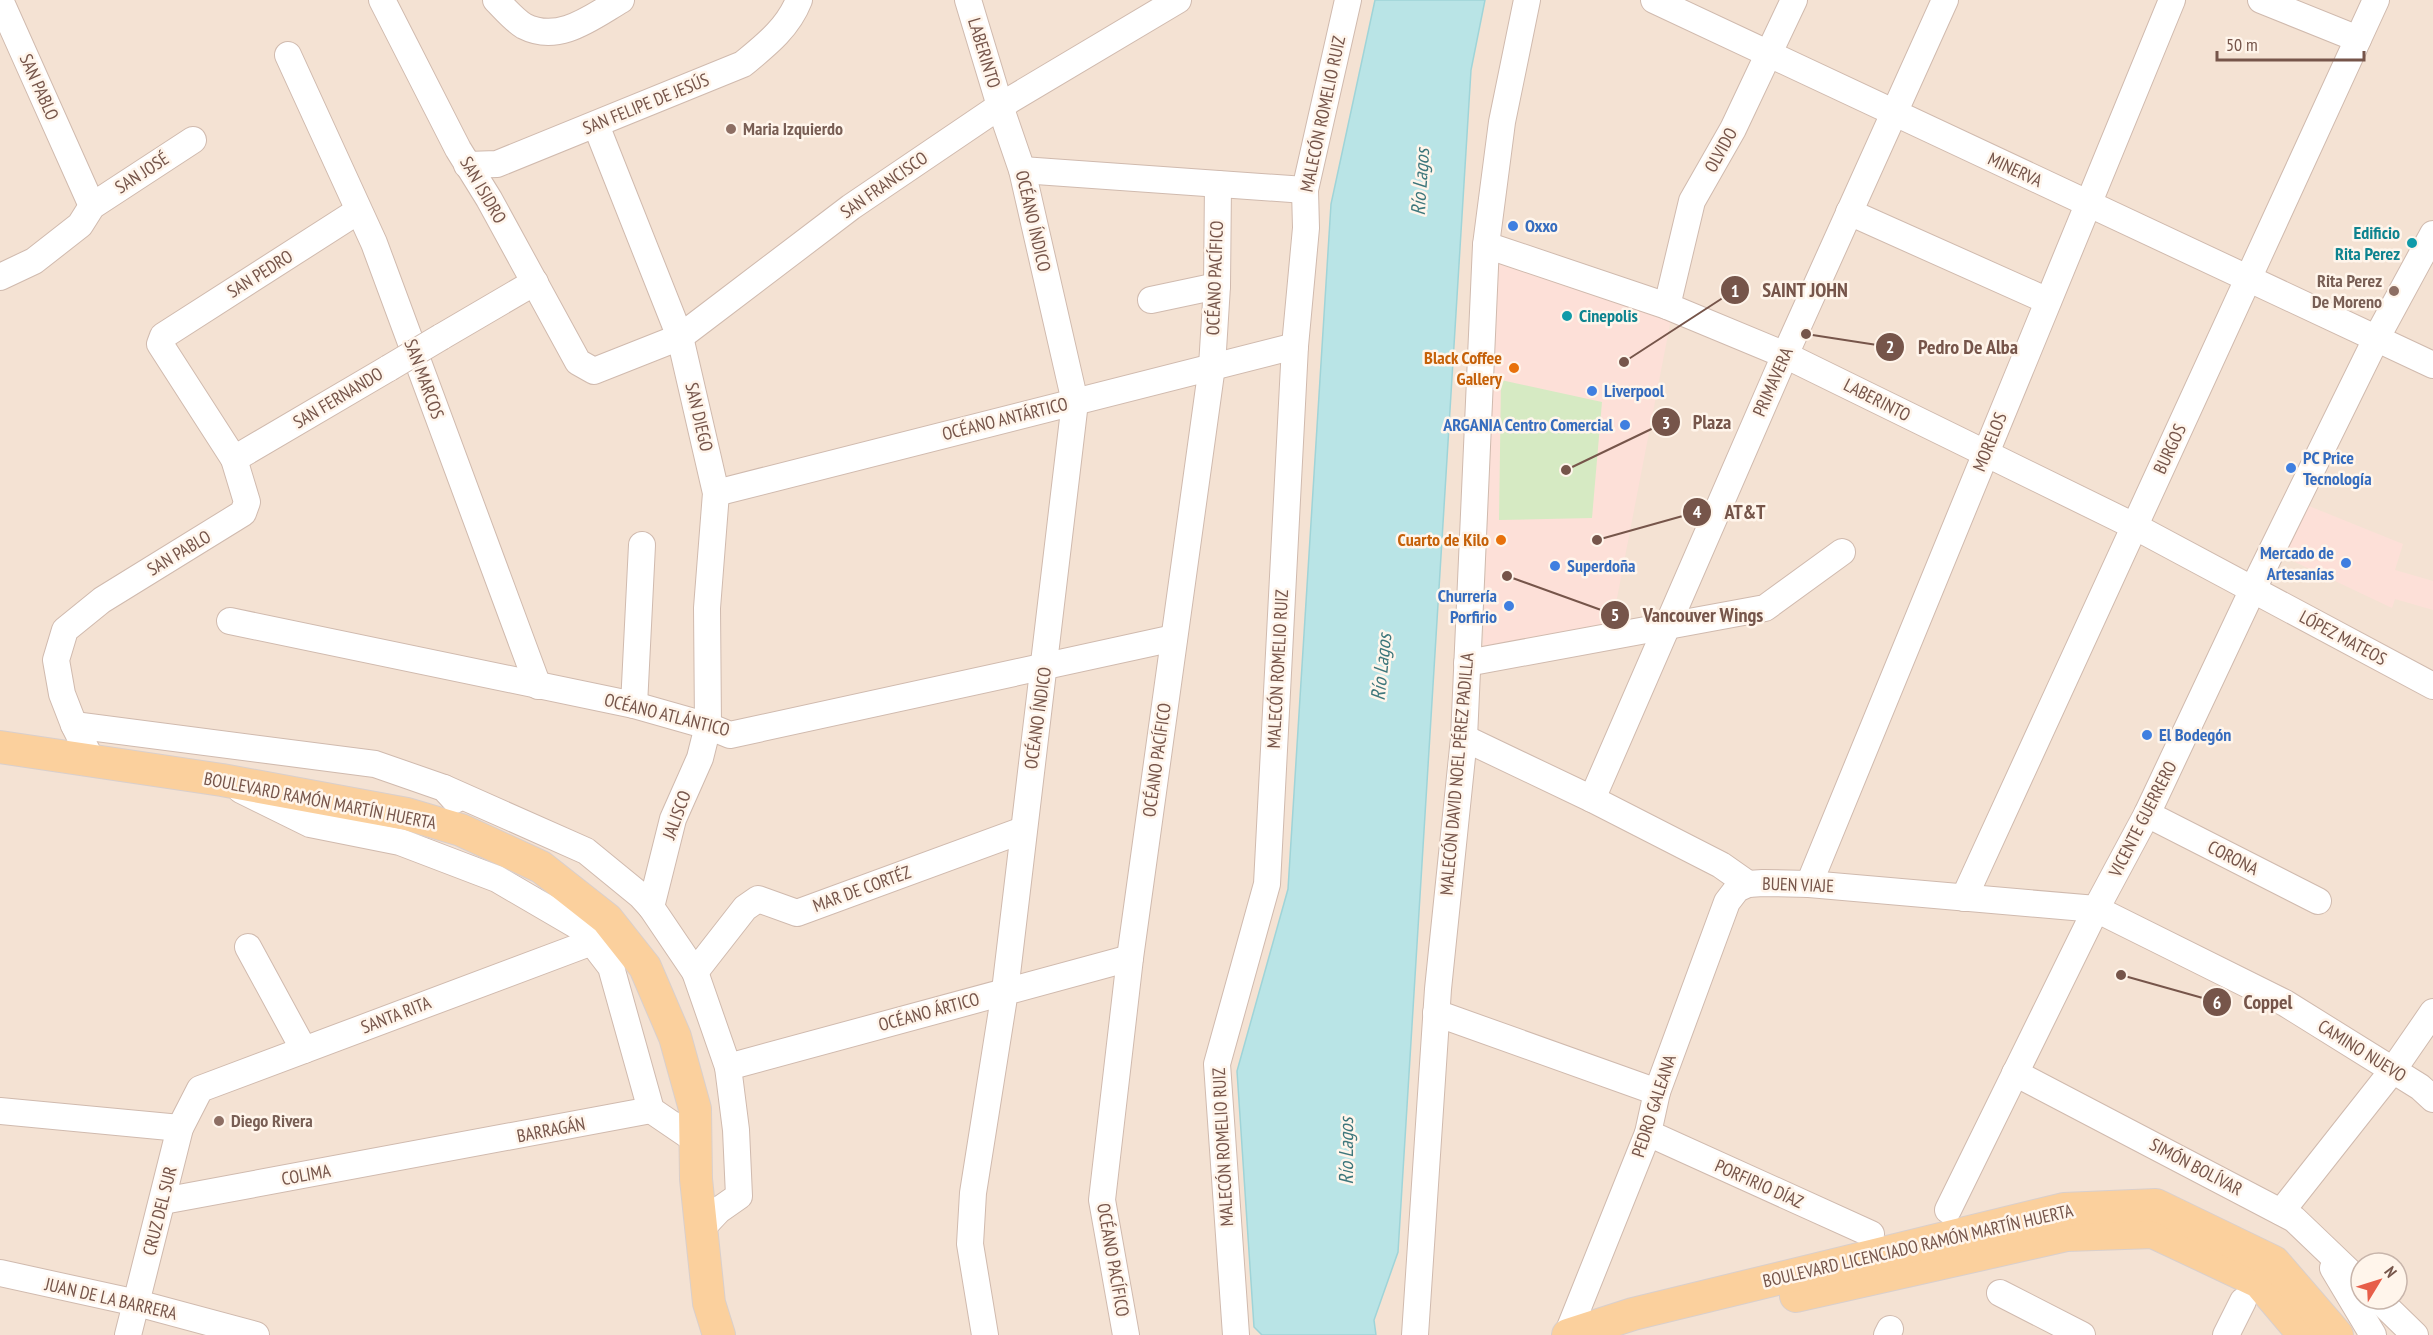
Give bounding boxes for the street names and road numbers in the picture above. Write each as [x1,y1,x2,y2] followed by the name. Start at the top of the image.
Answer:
[963,15,1006,91] street label: LABERINTO
[1295,34,1350,194] street label: MALECÓN ROMELIO RUIZ
[15,50,64,124] street label: SAN PABLO
[579,68,713,139] street label: SAN FELIPE DE JESÚS
[1699,123,1742,176] street label: OLVIDO
[836,146,932,223] street label: SAN FRANCISCO
[111,147,173,198] street label: SAN JOSÉ
[1984,147,2046,192] street label: MINERVA
[455,152,512,227] street label: SAN ISIDRO
[1011,168,1056,274] street label: OCÉANO ÍNDICO
[1201,220,1228,336] street label: OCÉANO PACÍFICO
[223,244,297,303] street label: SAN PEDRO
[399,336,450,422] street label: SAN MARCOS
[1747,343,1798,420] street label: PRIMAVERA
[289,362,387,433] street label: SAN FERNANDO
[1840,373,1915,426] street label: LABERINTO
[680,380,719,454] street label: SAN DIEGO
[940,392,1070,445] street label: OCÉANO ANTÁRTICO
[1967,409,2012,475] street label: MORELOS
[2148,420,2191,477] street label: BURGOS
[143,525,215,581] street label: SAN PABLO
[1262,589,1293,749] street label: MALECÓN ROMELIO RUIZ
[2296,605,2391,670] street label: LÓPEZ MATEOS
[1434,651,1479,896] street label: MALECÓN DAVID NOEL PÉREZ PADILLA
[1019,665,1056,771] street label: OCÉANO ÍNDICO
[602,688,732,741] street label: OCÉANO ATLÁNTICO
[1137,701,1176,818] street label: OCÉANO PACÍFICO
[2103,757,2182,881] street label: VICENTE GUERRERO
[202,767,439,834] street label: BOULEVARD RAMÓN MARTÍN HUERTA
[657,787,696,843] street label: JALISCO
[2204,835,2263,880] street label: CORONA
[810,860,914,917] street label: MAR DE CORTÉZ
[1762,872,1834,897] street label: BUEN VIAJE
[876,987,982,1036] street label: OCÉANO ÁRTICO
[358,991,435,1038] street label: SANTA RITA
[2314,1014,2411,1087] street label: CAMINO NUEVO
[1626,1051,1681,1160] street label: PEDRO GALEANA
[1207,1067,1238,1227] street label: MALECÓN ROMELIO RUIZ
[515,1112,587,1147] street label: BARRAGÁN
[2146,1133,2247,1201] street label: SIMÓN BOLÍVAR
[1711,1154,1807,1213] street label: PORFIRIO DÍAZ
[280,1159,333,1190] street label: COLIMA
[137,1164,182,1258] street label: CRUZ DEL SUR
[1761,1198,2076,1292] street label: BOULEVARD LICENCIADO RAMÓN MARTÍN HUERTA
[1092,1201,1135,1319] street label: OCÉANO PACÍFICO
[42,1272,180,1325] street label: JUAN DE LA BARRERA

